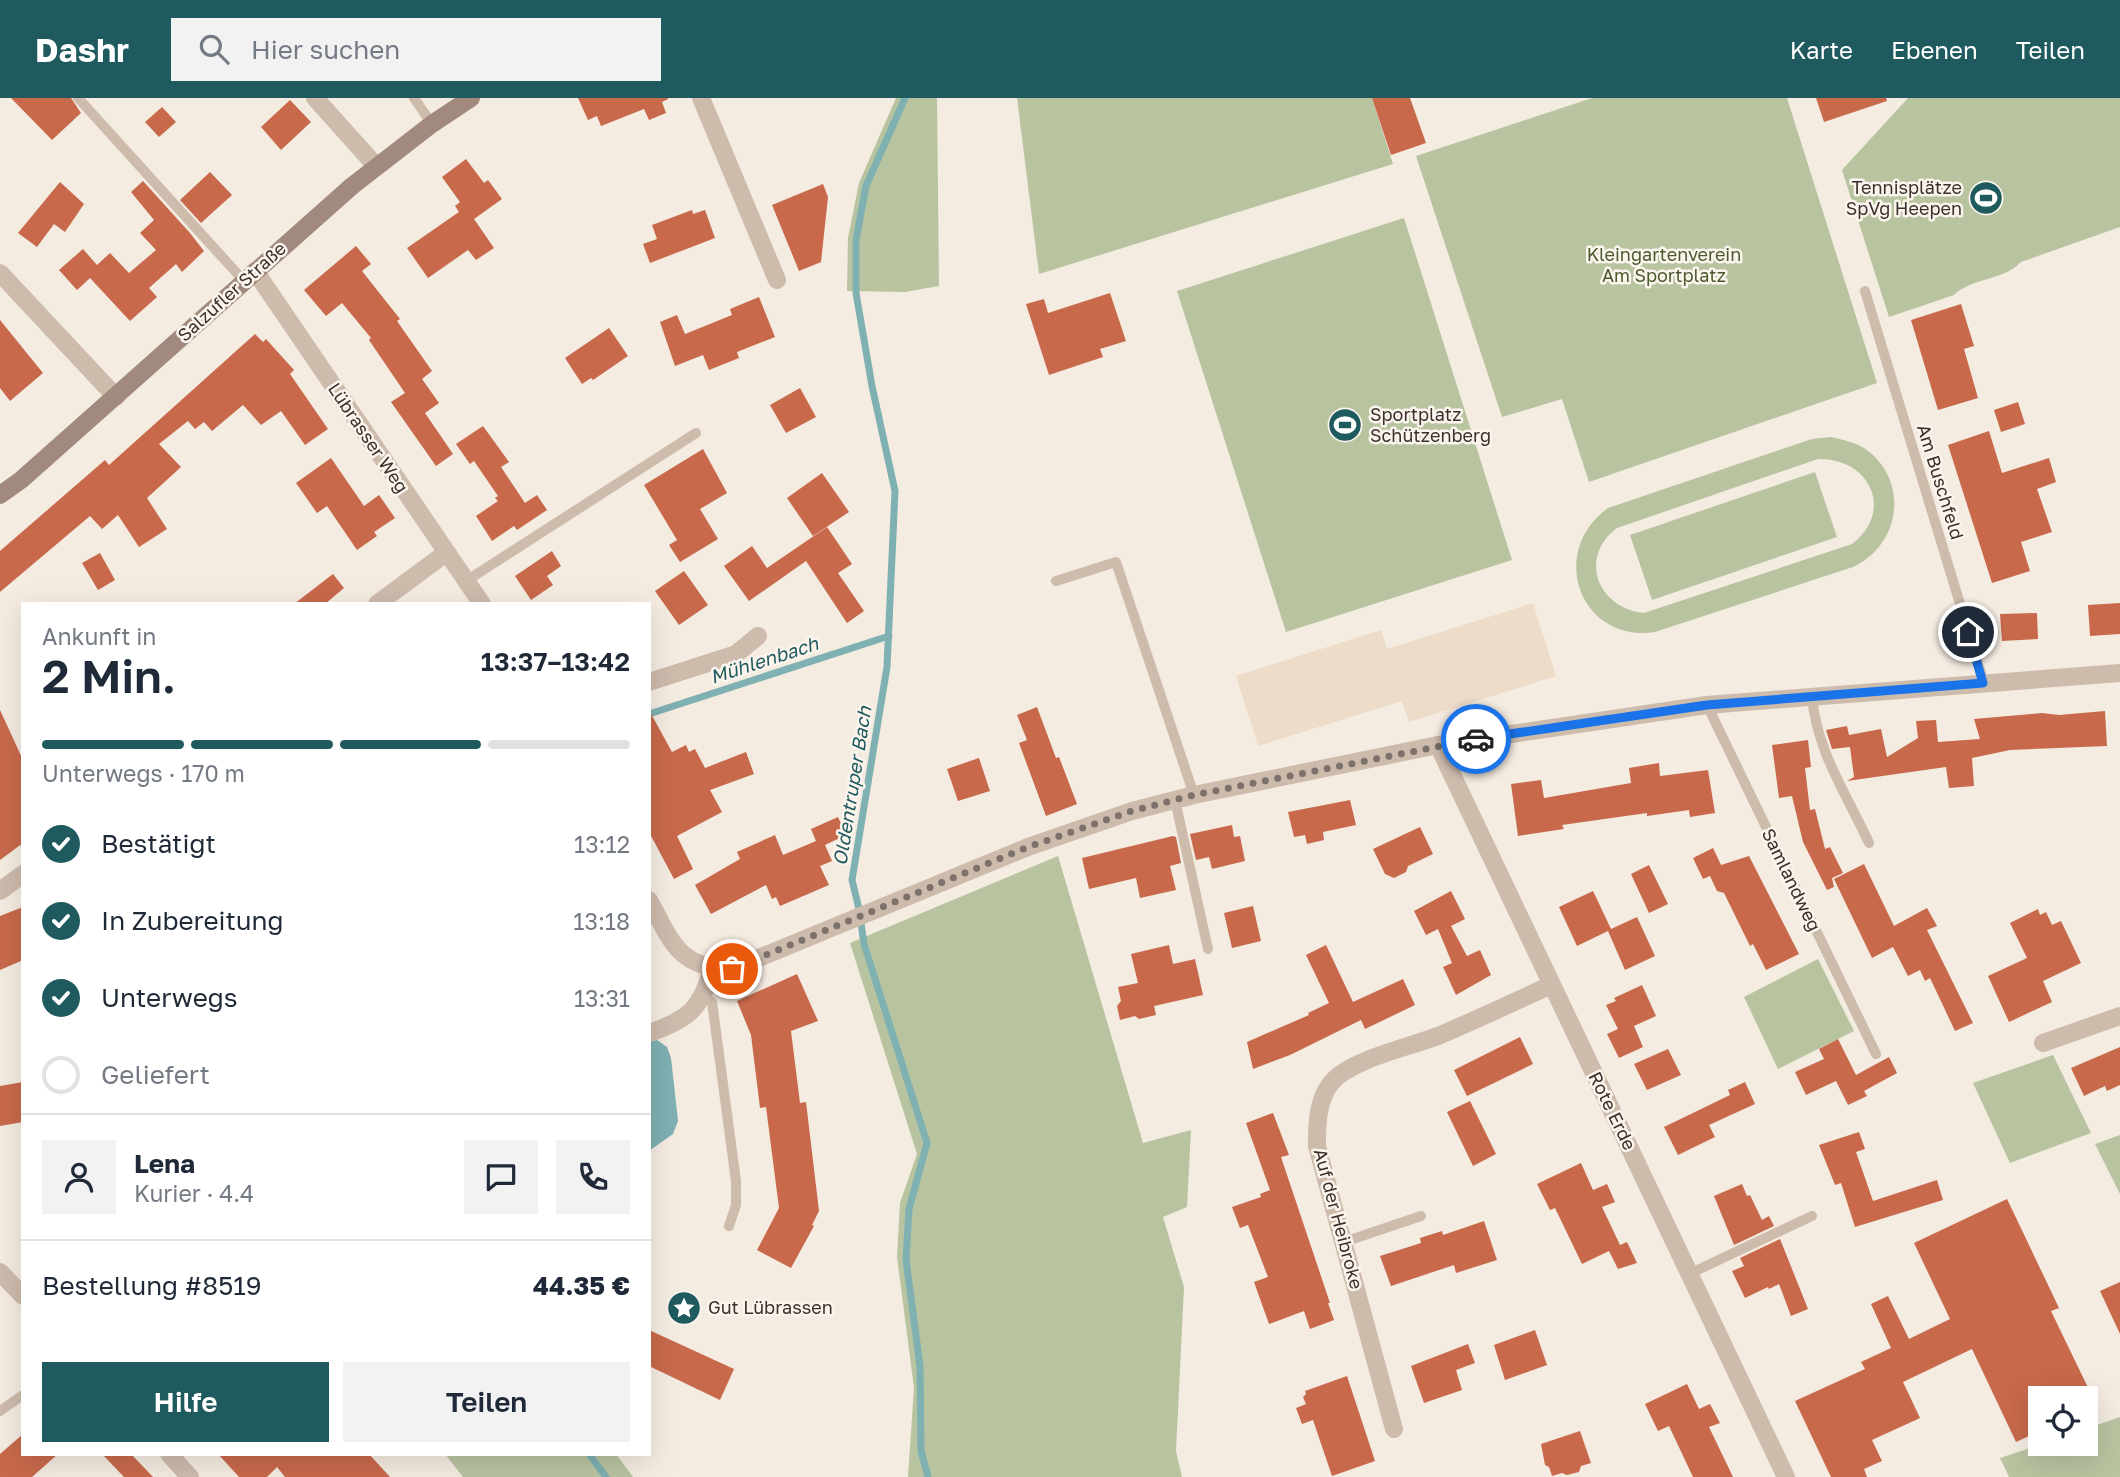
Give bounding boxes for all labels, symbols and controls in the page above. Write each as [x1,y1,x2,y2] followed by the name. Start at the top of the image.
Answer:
[171,18,661,81] search box
[35,30,129,69] text: Dashr
[195,30,233,68] icon: search
[251,34,400,65] text: Hier suchen
[1790,35,1853,64] text: Karte
[1891,35,1978,64] text: Ebenen
[2016,35,2085,64] text: Teilen
[1846,176,1962,219] place label: Tennisplätze SpVg Heepen
[1967,179,2005,217] sports icon: Tennisplätze SpVg Heepen
[173,237,290,346] street label: Salzufler Straße
[1587,243,1741,286] park label: Kleingartenverein Am Sportplatz
[324,378,414,497] street label: Lübrasser Weg
[1370,403,1491,446] place label: Sportplatz Schützenberg
[1326,406,1364,444] sports icon: Sportplatz Schützenberg
[1913,421,1969,542] street label: Am Buschfeld
[1938,602,1998,662] pin
[1949,613,1987,651] icon: home
[42,622,157,650] text: Ankunft in
[707,631,822,688] water label: Mühlenbach
[481,646,630,677] text: 13:37–13:42
[42,648,176,703] text: 2 Min.
[828,703,876,867] water label: Oldentruper Bach
[1441,704,1511,774] courier
[1457,720,1495,758] icon: car
[42,759,245,787] text: Unterwegs · 170 m
[42,825,80,863] icon: check
[1758,825,1826,935] street label: Samlandweg
[101,828,216,859] text: Bestätigt
[574,830,630,858] text: 13:12
[42,902,80,940] icon: check
[101,905,284,936] text: In Zubereitung
[573,907,630,935] text: 13:18
[702,939,762,999] pin
[713,950,751,988] icon: bag
[42,979,80,1017] icon: check
[101,982,238,1013] text: Unterwegs
[574,984,630,1012] text: 13:31
[101,1059,210,1090] text: Geliefert
[1585,1068,1641,1153] street label: Rote Erde
[42,1140,116,1214] button: person
[464,1140,538,1214] button: chat
[556,1140,630,1214] button: phone
[1310,1146,1368,1291] street label: Auf der Heibroke
[134,1148,195,1179] text: Lena
[134,1179,254,1207] text: Kurier · 4.4
[42,1270,262,1301] text: Bestellung #8519
[533,1270,630,1301] text: 44.35 €
[665,1289,703,1327] place icon: Gut Lübrassen
[708,1296,833,1318] place label: Gut Lübrassen
[42,1362,329,1442] button: Hilfe
[343,1362,630,1442] button: Teilen
[2028,1386,2098,1456] map controls
[2028,1386,2098,1456] button: locate

